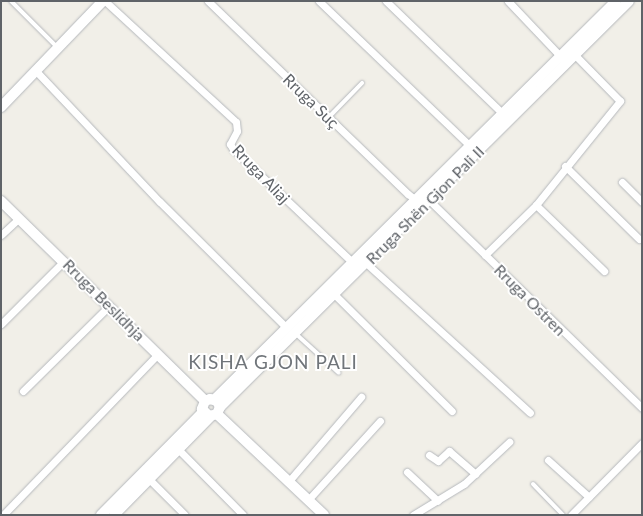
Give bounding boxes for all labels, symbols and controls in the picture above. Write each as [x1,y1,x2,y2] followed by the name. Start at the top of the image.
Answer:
[279,70,343,132] street label: Rruga Suç
[228,140,294,208] street label: Rruga Aliaj
[362,142,488,268] street label: Rruga Shën Gjon Pali II
[59,255,149,345] street label: Rruga Beslidhja
[490,260,570,340] street label: Rruga Ostren
[186,351,360,373] district label: KISHA GJON PALI

